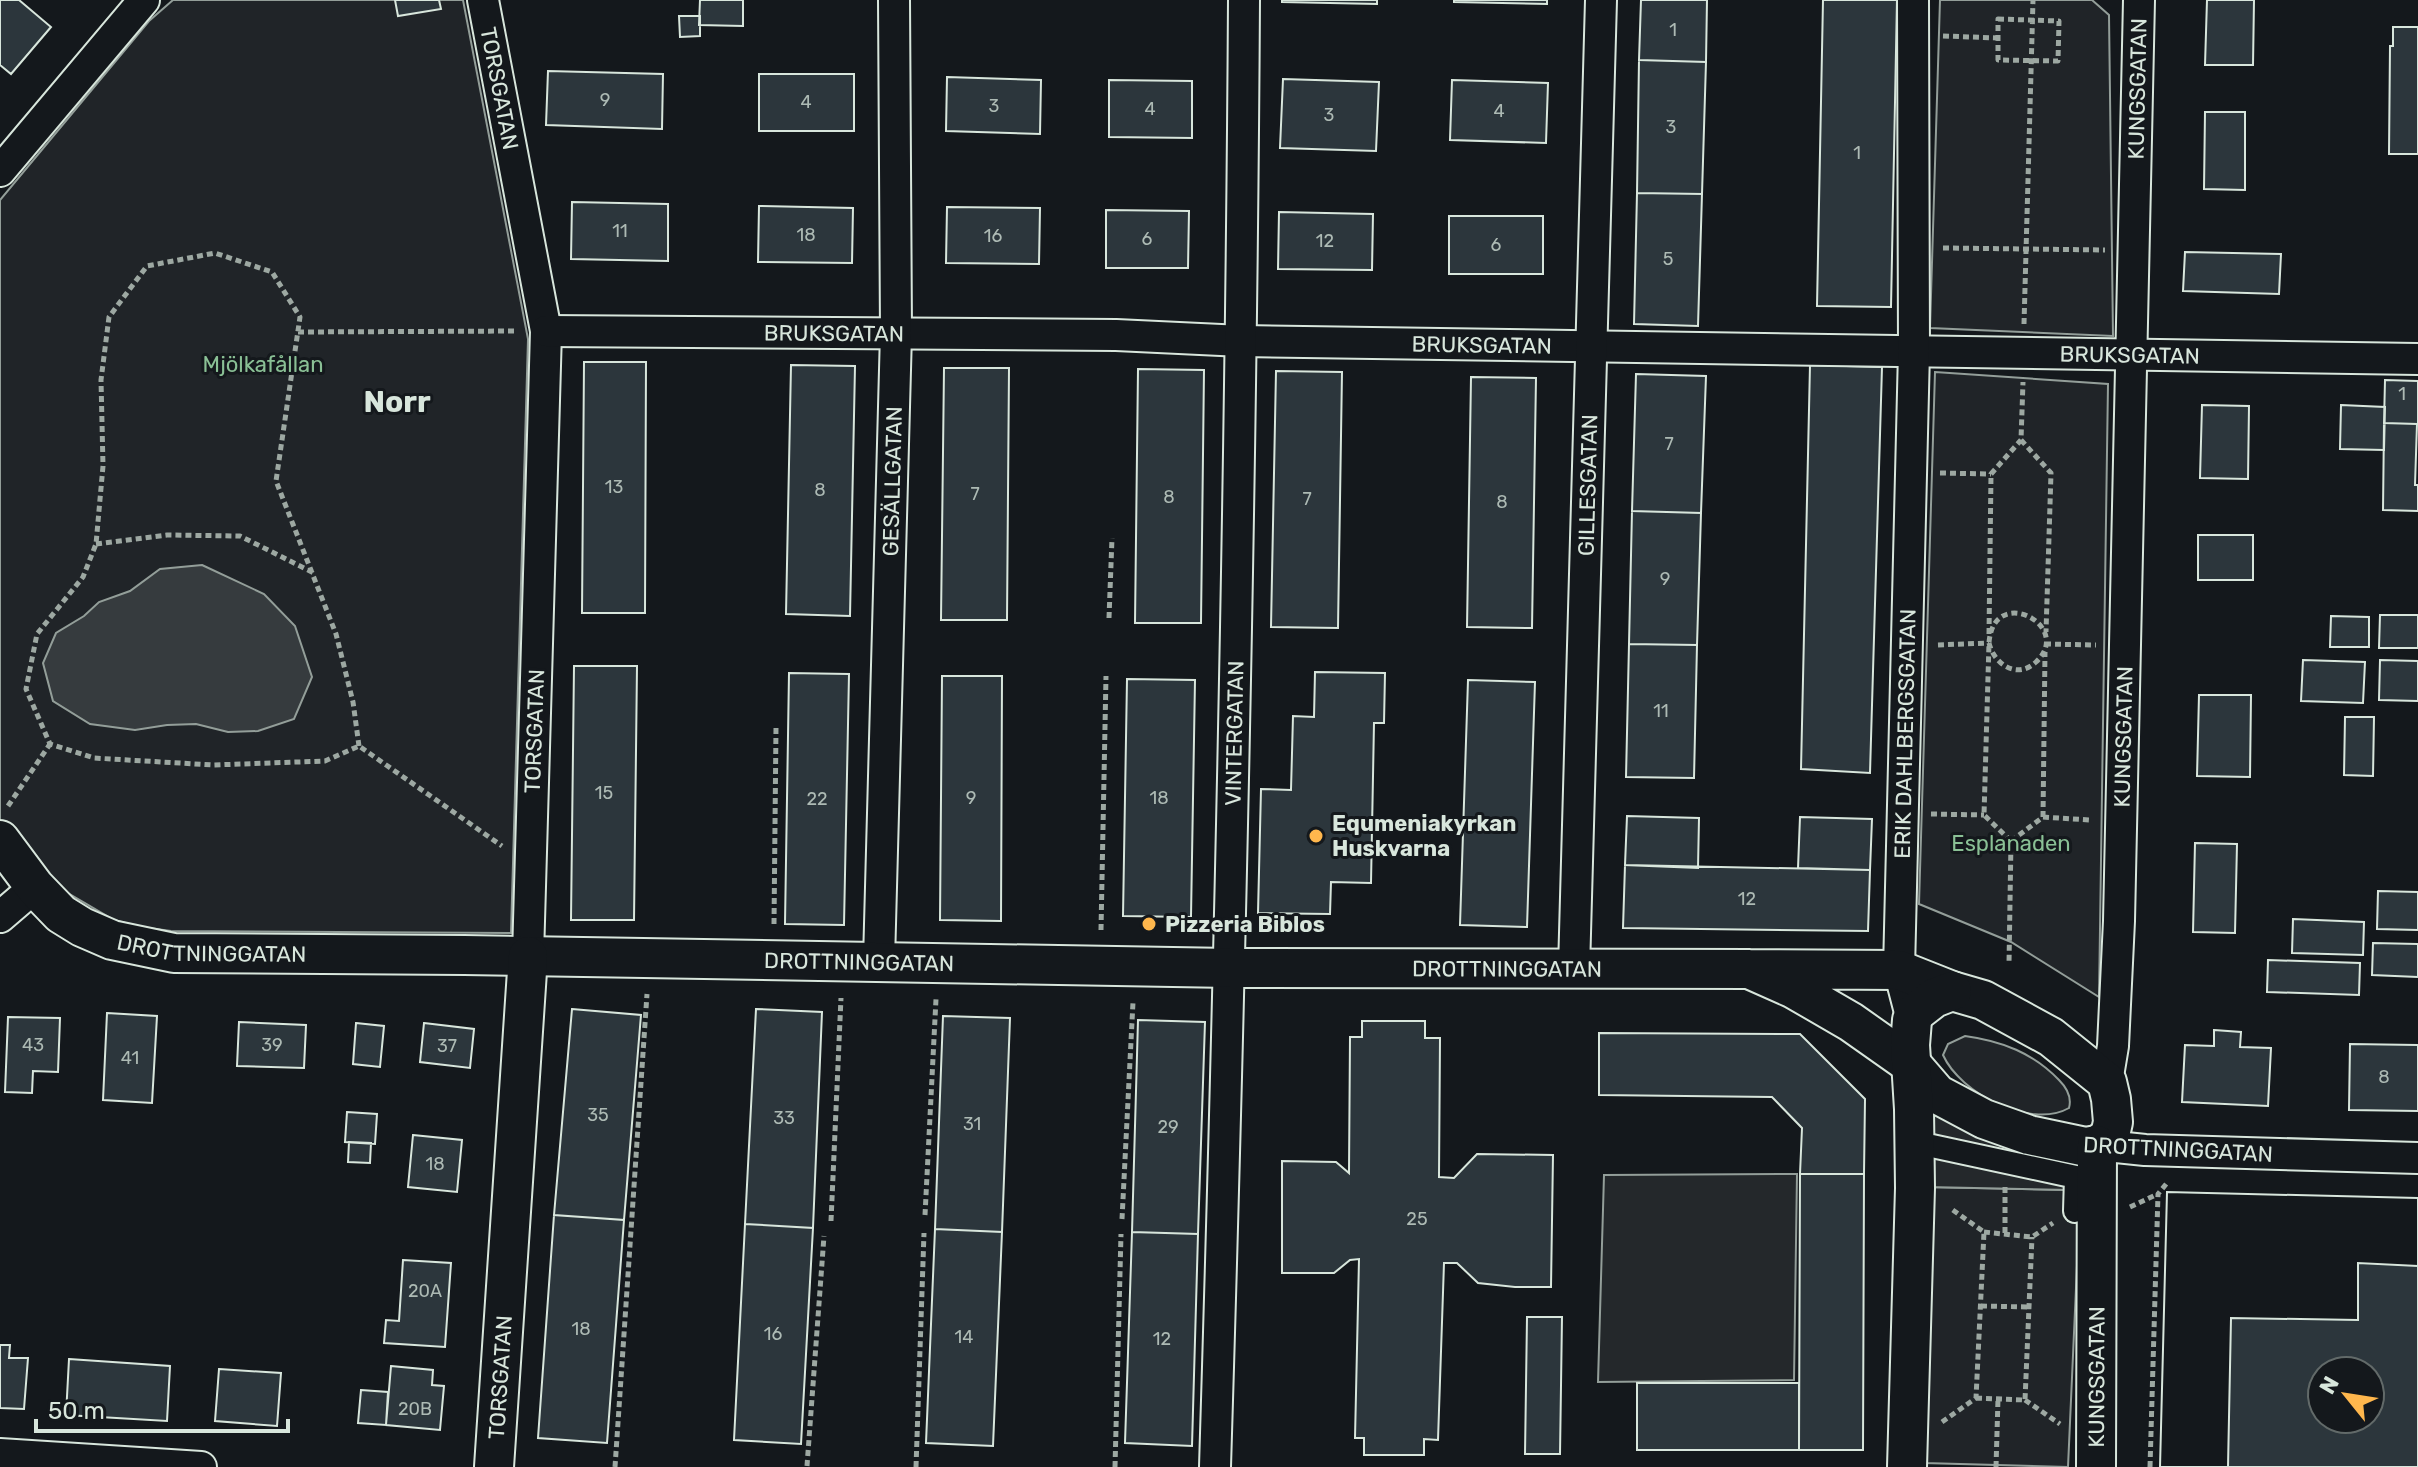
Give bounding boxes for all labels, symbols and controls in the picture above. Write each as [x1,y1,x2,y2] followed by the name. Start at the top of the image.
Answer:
[2123,18,2153,160] street label: KUNGSGATAN
[1669,19,1677,41] house number: 1
[474,25,524,152] street label: TORSGATAN
[600,89,610,111] house number: 9
[800,91,812,113] house number: 4
[989,95,999,117] house number: 3
[1144,98,1156,120] house number: 4
[1493,100,1505,122] house number: 4
[1324,104,1334,126] house number: 3
[1666,116,1676,138] house number: 3
[1853,142,1861,164] house number: 1
[612,220,628,242] house number: 11
[796,224,816,246] house number: 18
[984,225,1002,247] house number: 16
[1142,228,1153,250] house number: 6
[1316,230,1334,252] house number: 12
[1491,234,1502,256] house number: 6
[1663,248,1673,270] house number: 5
[764,320,904,348] street label: BRUKSGATAN
[1412,331,1552,360] street label: BRUKSGATAN
[2059,341,2200,370] street label: BRUKSGATAN
[203,351,324,378] park label: Mjölkafållan
[2398,383,2406,405] house number: 1
[363,384,431,420] district label: Norr
[877,406,908,557] street label: GESÄLLGATAN
[1573,414,1603,556] street label: GILLESGATAN
[1664,433,1674,455] house number: 7
[605,476,623,498] house number: 13
[814,479,826,501] house number: 8
[970,483,980,505] house number: 7
[1163,486,1175,508] house number: 8
[1302,488,1312,510] house number: 7
[1496,491,1508,513] house number: 8
[1660,568,1670,590] house number: 9
[1889,608,1922,859] street label: ERIK DAHLBERGSGATAN
[1219,660,1249,806] street label: VINTERGATAN
[2108,666,2139,808] street label: KUNGSGATAN
[519,668,550,794] street label: TORSGATAN
[1653,700,1669,722] house number: 11
[595,782,613,804] house number: 15
[966,787,976,809] house number: 9
[1149,787,1169,809] house number: 18
[806,788,828,810] house number: 22
[1332,810,1516,862] place label: Equmeniakyrkan Huskvarna
[1307,827,1325,845] marker: Equmeniakyrkan Huskvarna
[1951,830,2071,857] park label: Esplanaden
[1738,888,1756,910] house number: 12
[1165,911,1325,938] place label: Pizzeria Biblos
[1140,915,1158,933] marker: Pizzeria Biblos
[114,928,306,968] street label: DROTTNINGGATAN
[764,947,954,977] street label: DROTTNINGGATAN
[1412,955,1602,983] street label: DROTTNINGGATAN
[22,1034,44,1056] house number: 43
[261,1034,283,1056] house number: 39
[437,1035,457,1057] house number: 37
[121,1047,139,1069] house number: 41
[2378,1066,2390,1088] house number: 8
[587,1104,609,1126] house number: 35
[773,1107,795,1129] house number: 33
[963,1113,981,1135] house number: 31
[1157,1116,1179,1138] house number: 29
[2082,1131,2274,1168] street label: DROTTNINGGATAN
[425,1153,445,1175] house number: 18
[1406,1208,1428,1230] house number: 25
[408,1280,442,1302] house number: 20A
[2083,1306,2110,1448] street label: KUNGSGATAN
[483,1314,518,1440] street label: TORSGATAN
[571,1318,591,1340] house number: 18
[764,1323,782,1345] house number: 16
[955,1326,973,1348] house number: 14
[1153,1328,1171,1350] house number: 12
[2306,1355,2386,1435] north arrow
[2313,1372,2345,1399] text: N
[36,1383,288,1433] scale bar
[48,1397,105,1425] text: 50 m
[398,1398,432,1420] house number: 20B

